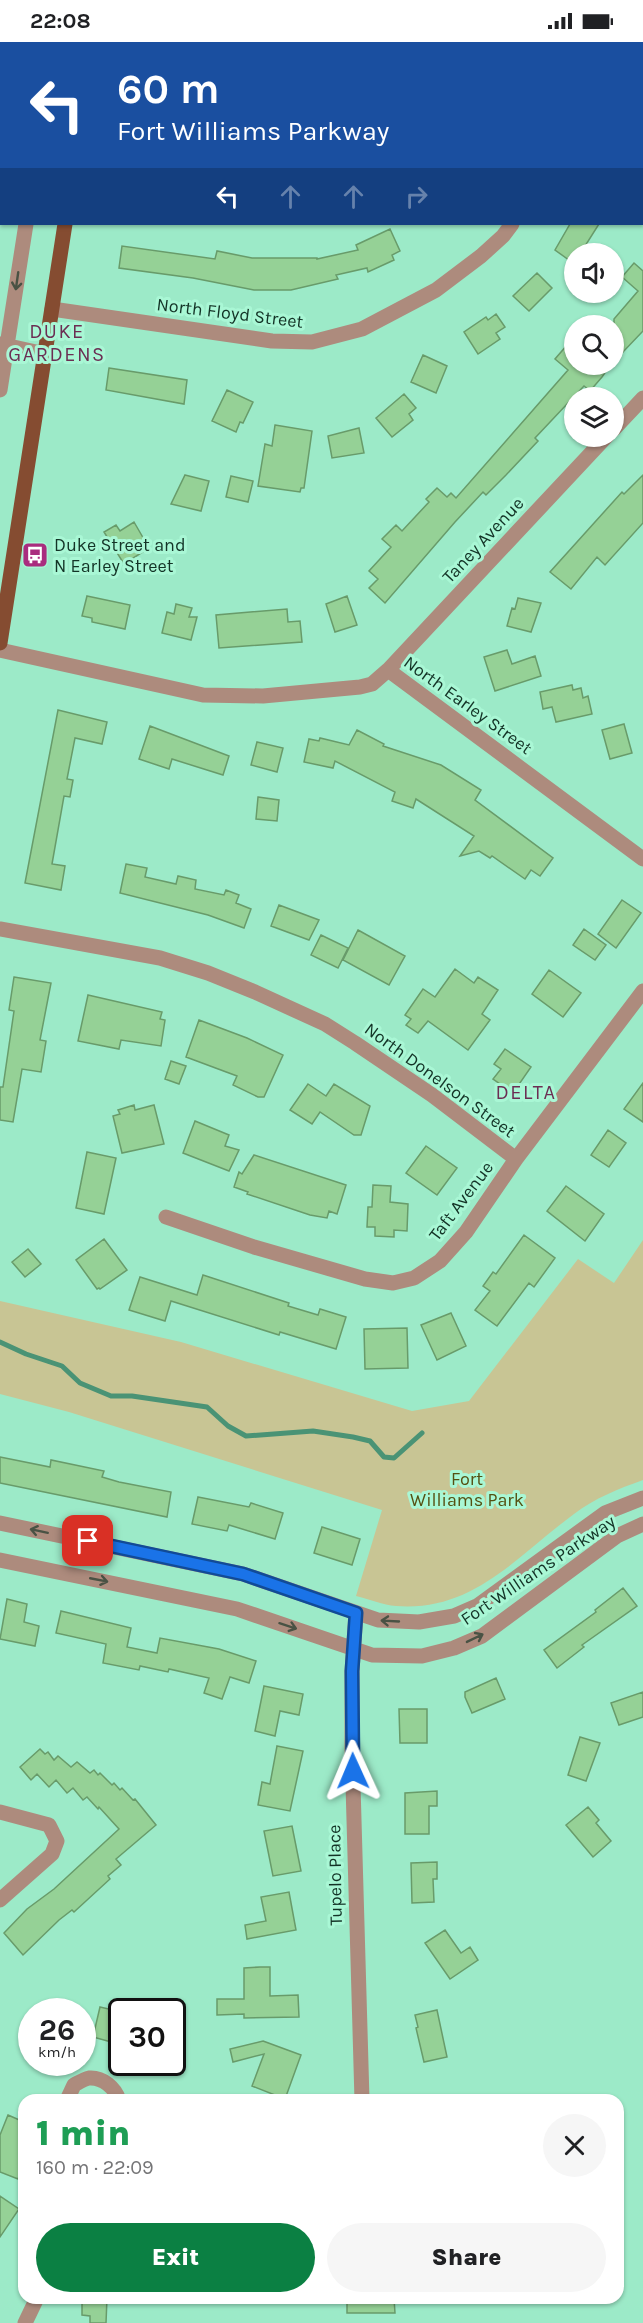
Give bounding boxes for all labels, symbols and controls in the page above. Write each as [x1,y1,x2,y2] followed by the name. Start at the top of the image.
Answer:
[30,8,91,34] text: 22:08
[117,64,220,114] text: 60 m
[18,66,96,144] icon: left
[117,115,389,147] text: Fort Williams Parkway
[211,180,244,213] icon: left
[274,180,307,213] icon: ahead
[337,180,370,213] icon: ahead
[400,180,433,213] icon: right
[564,243,624,447] map controls
[564,243,624,303] button: sound
[11,271,22,291] one-way arrow
[155,293,305,333] street label: North Floyd Street
[564,315,624,375] button: search
[8,320,106,366] district label: DUKE GARDENS
[564,387,624,447] button: layers
[438,493,528,587] street label: Taney Avenue
[54,534,186,577] place label: Duke Street and N Earley Street
[20,540,50,570] bus stop icon: Duke Street and N Earley Street
[399,651,537,759] street label: North Earley Street
[360,1018,520,1142] street label: North Donelson Street
[495,1081,557,1104] district label: DELTA
[424,1157,498,1245] street label: Taft Avenue
[410,1468,524,1511] park label: Fort Williams Park
[457,1510,620,1630] street label: Fort Williams Parkway
[62,1515,113,1566] pin
[71,1524,104,1557] icon: arrive
[30,1525,49,1536] one-way arrow
[88,1575,108,1586] one-way arrow
[380,1615,400,1626] one-way arrow
[278,1621,297,1632] one-way arrow
[466,1632,484,1644] one-way arrow
[321,1739,385,1803] position arrow
[323,1824,347,1926] street label: Tupelo Place
[108,1998,186,2076] speed limit sign: 30
[39,2012,75,2048] text: 26
[38,2043,76,2061] text: km/h
[36,2112,130,2154] text: 1 min
[543,2114,606,2177] button: close
[36,2156,154,2179] text: 160 m · 22:09
[36,2223,315,2292] button: Exit
[327,2223,606,2292] button: Share

